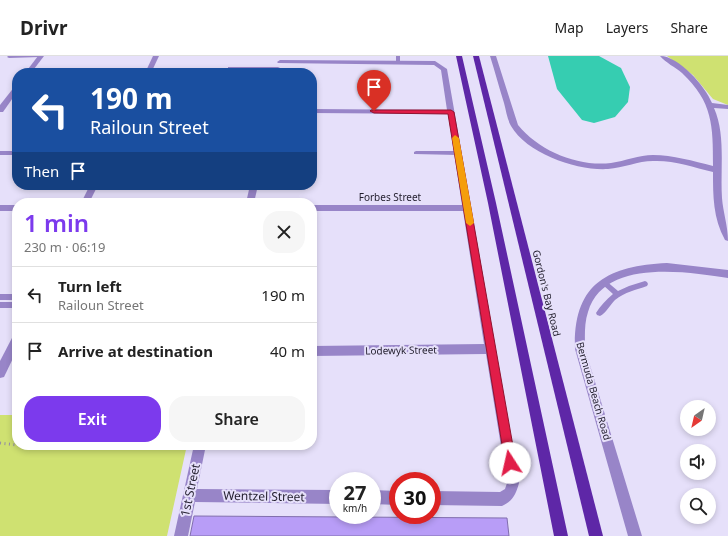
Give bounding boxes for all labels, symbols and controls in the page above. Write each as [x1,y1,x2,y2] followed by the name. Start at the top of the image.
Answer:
[20,15,67,41] text: Drivr
[555,18,584,37] text: Map
[606,18,648,37] text: Layers
[670,18,708,37] text: Share
[357,70,391,111] pin
[363,76,385,98] icon: arrive
[90,79,173,117] text: 190 m
[24,84,76,136] icon: left
[90,115,209,139] text: Railoun Street
[67,160,89,182] icon: arrive
[24,161,59,181] text: Then
[359,190,422,204] street label: Forbes Street
[24,206,89,239] text: 1 min
[263,211,305,253] button: close
[24,238,105,256] text: 230 m · 06:19
[529,248,565,338] street label: Gordon's Bay Road
[58,276,122,296] text: Turn left
[24,284,46,306] icon: left
[261,285,305,305] text: 190 m
[58,296,144,314] text: Railoun Street
[24,340,46,362] icon: arrive
[573,340,615,442] street label: Bermuda Beach Road
[58,341,213,361] text: Arrive at destination
[270,341,305,361] text: 40 m
[365,342,437,358] street label: Lodewyk Street
[24,396,161,442] button: Exit
[169,396,305,442] button: Share
[680,400,716,436] north arrow
[680,400,716,524] map controls
[489,442,531,484] position arrow
[680,444,716,480] button: sound
[176,461,204,518] street label: 1st Street
[389,472,441,524] speed limit sign: 30
[344,479,366,506] text: 27
[223,487,306,505] street label: Wentzel Street
[680,488,716,524] button: search
[343,501,367,515] text: km/h

